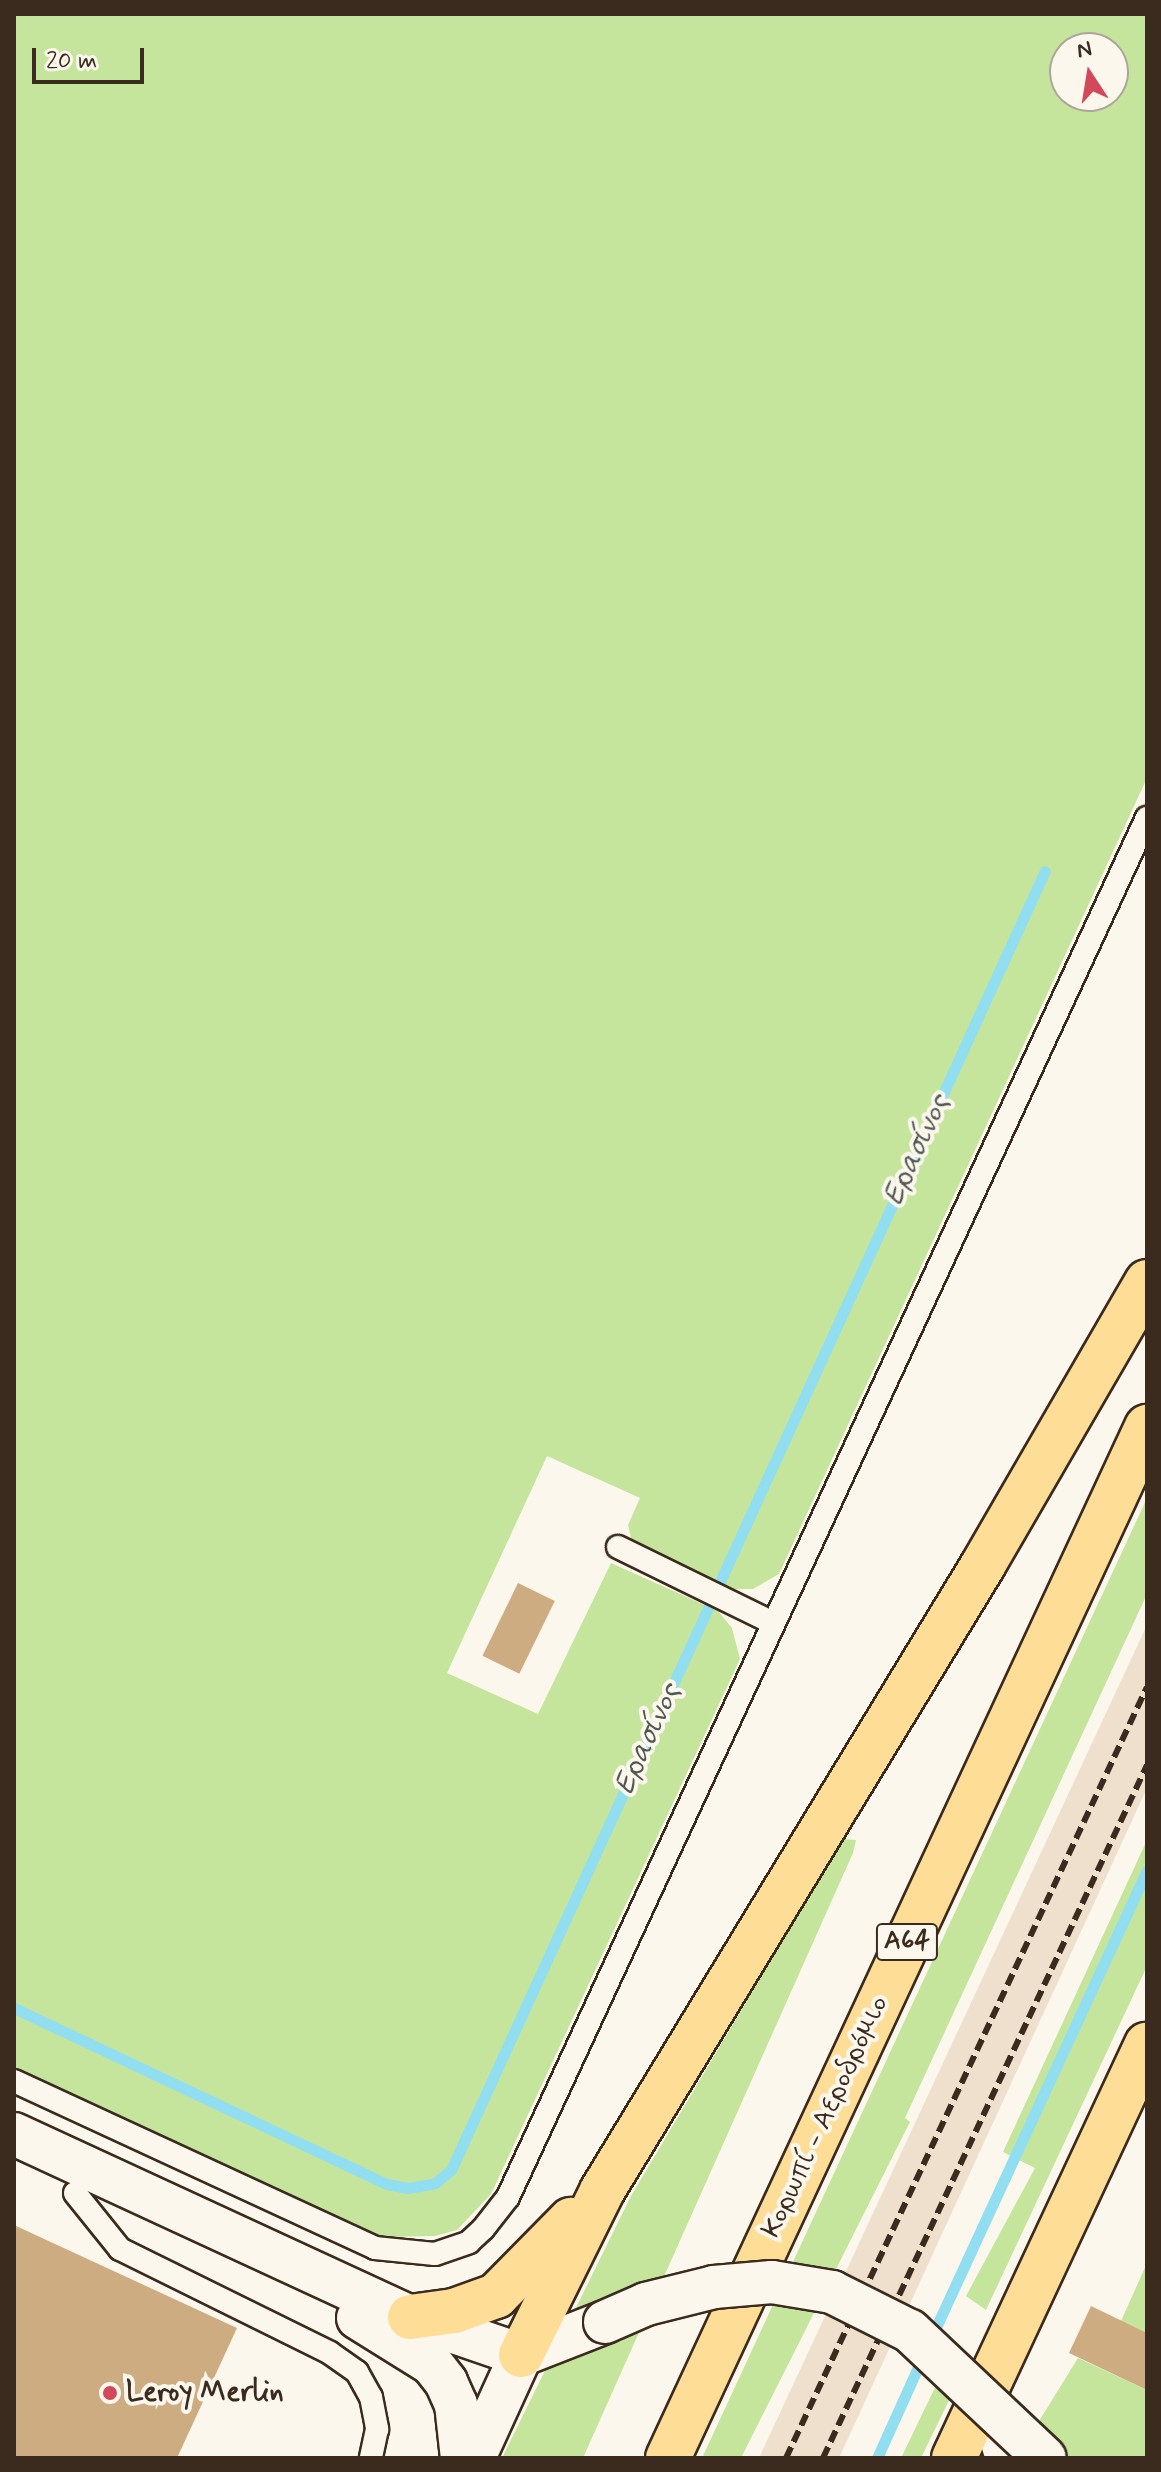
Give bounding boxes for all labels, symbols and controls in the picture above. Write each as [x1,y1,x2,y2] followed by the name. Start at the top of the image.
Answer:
[36,32,148,82] scale bar
[1049,32,1129,112] north arrow
[1074,35,1095,66] text: N
[46,46,97,77] text: 20 m
[876,1089,958,1211] water label: Ερασίνος
[607,1678,689,1800] water label: Ερασίνος
[875,1920,939,1964] road number: Α64
[755,1991,897,2243] street label: Κορωπί - Αεροδρόμιο
[126,2376,281,2410] place label: Leroy Merlin
[101,2384,119,2402] marker: Leroy Merlin

